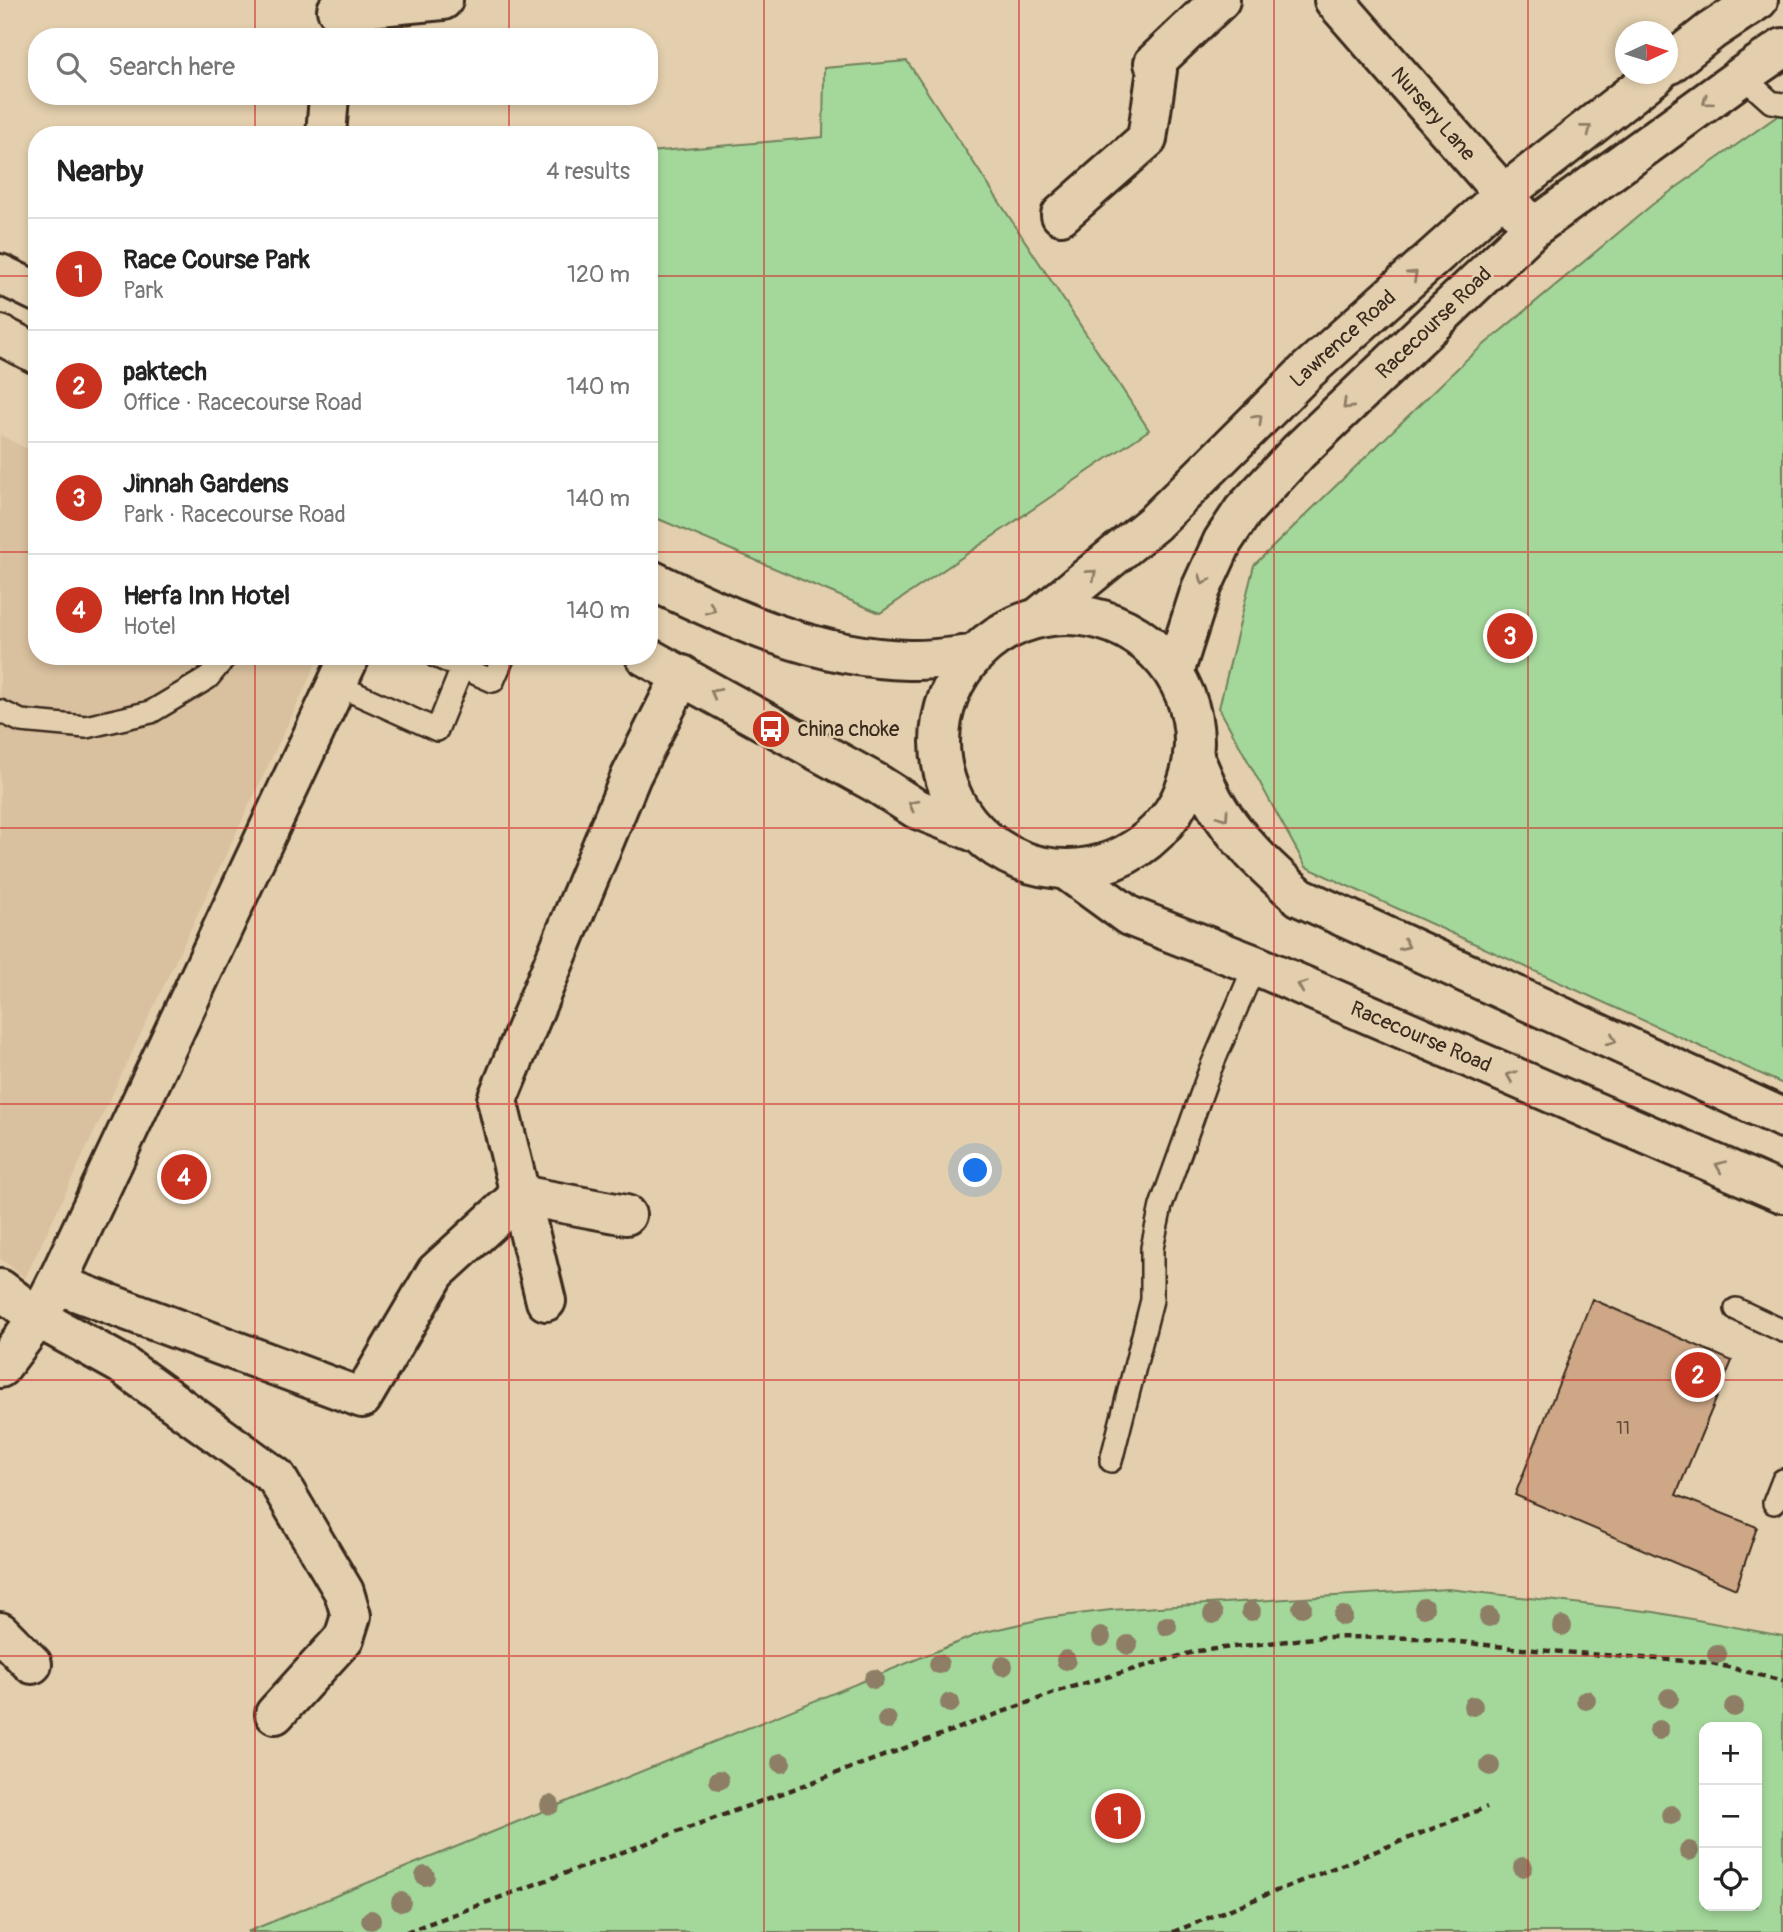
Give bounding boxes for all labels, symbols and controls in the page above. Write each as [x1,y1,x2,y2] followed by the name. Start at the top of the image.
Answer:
[1615,21,1678,84] north arrow
[28,28,658,105] search box
[52,48,90,86] icon: search
[108,51,235,83] text: Search here
[1385,61,1482,167] street label: Nursery Lane
[1702,93,1715,105] one-way arrow
[1580,124,1592,137] one-way arrow
[56,153,143,190] text: Nearby
[546,157,630,186] text: 4 results
[123,244,310,276] text: Race Course Park
[75,260,84,289] text: 1
[567,260,630,289] text: 120 m
[1370,261,1498,385] street label: Racecourse Road
[1405,271,1418,284] one-way arrow
[123,276,163,305] text: Park
[1284,284,1402,394] street label: Lawrence Road
[123,356,207,388] text: paktech
[73,372,85,401] text: 2
[567,372,630,401] text: 140 m
[123,388,362,417] text: Office · Racecourse Road
[1342,397,1355,410] one-way arrow
[1250,414,1263,427] one-way arrow
[123,468,288,500] text: Jinnah Gardens
[73,484,85,513] text: 3
[567,484,630,513] text: 140 m
[123,500,346,529] text: Park · Racecourse Road
[1084,569,1096,582] one-way arrow
[1199,574,1213,586] one-way arrow
[123,580,290,612] text: Herfa Inn Hotel
[72,596,86,625] text: 4
[567,596,630,625] text: 140 m
[704,601,716,615] one-way arrow
[1487,610,1533,662] pin: 3
[123,612,176,641] text: Hotel
[709,688,722,701] one-way arrow
[750,708,792,750] bus stop icon: china choke
[798,716,900,743] place label: china choke
[907,800,920,813] one-way arrow
[1216,808,1228,821] one-way arrow
[1398,937,1411,951] one-way arrow
[1297,980,1309,994] one-way arrow
[1346,995,1496,1079] street label: Racecourse Road
[1605,1032,1617,1046] one-way arrow
[1506,1070,1518,1084] one-way arrow
[161,1151,207,1203] pin: 4
[958,1153,992,1187] your location
[1715,1160,1727,1174] one-way arrow
[1675,1349,1721,1401] pin: 2
[1616,1417,1630,1440] house number: 11
[1699,1722,1762,1911] map controls
[1699,1722,1762,1785] button: +
[1699,1785,1762,1848] button: −
[1095,1790,1141,1842] pin: 1
[1699,1848,1762,1911] button: locate

